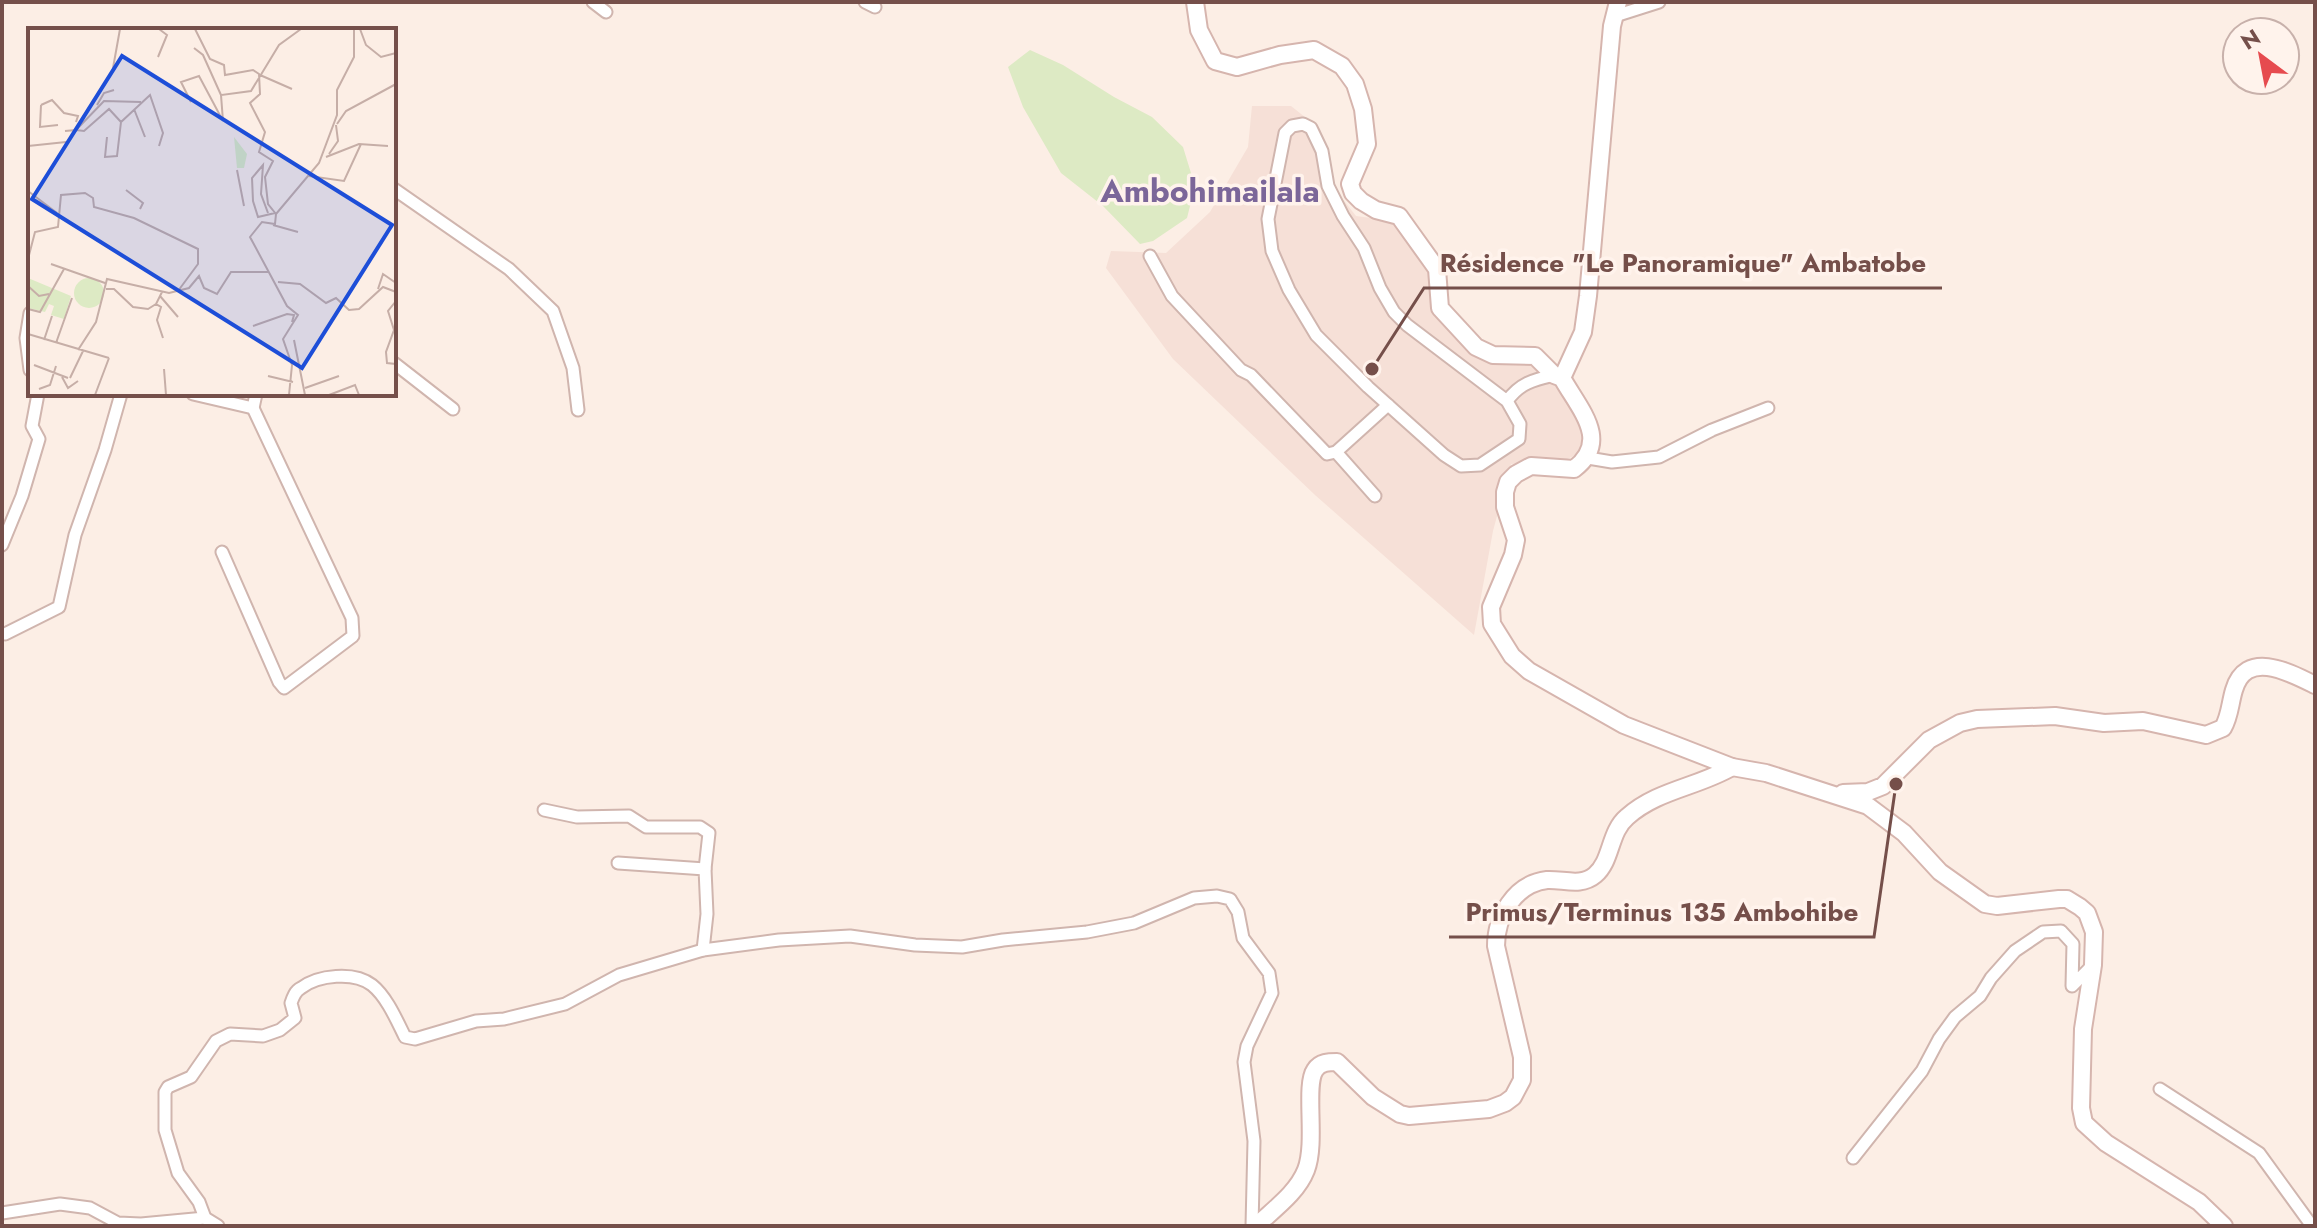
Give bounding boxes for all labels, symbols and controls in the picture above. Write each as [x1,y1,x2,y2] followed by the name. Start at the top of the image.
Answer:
[2221,16,2301,96] north arrow
[2235,21,2266,57] text: N
[28,28,396,396] inset map
[1099,168,1320,214] district label: Ambohimailala
[1424,238,1942,288] callout: Résidence "Le Panoramique" Ambatobe
[1440,244,1926,282] text: Résidence "Le Panoramique" Ambatobe
[1449,887,1874,937] callout: Primus/Terminus 135 Ambohibe
[1466,893,1859,931] text: Primus/Terminus 135 Ambohibe

